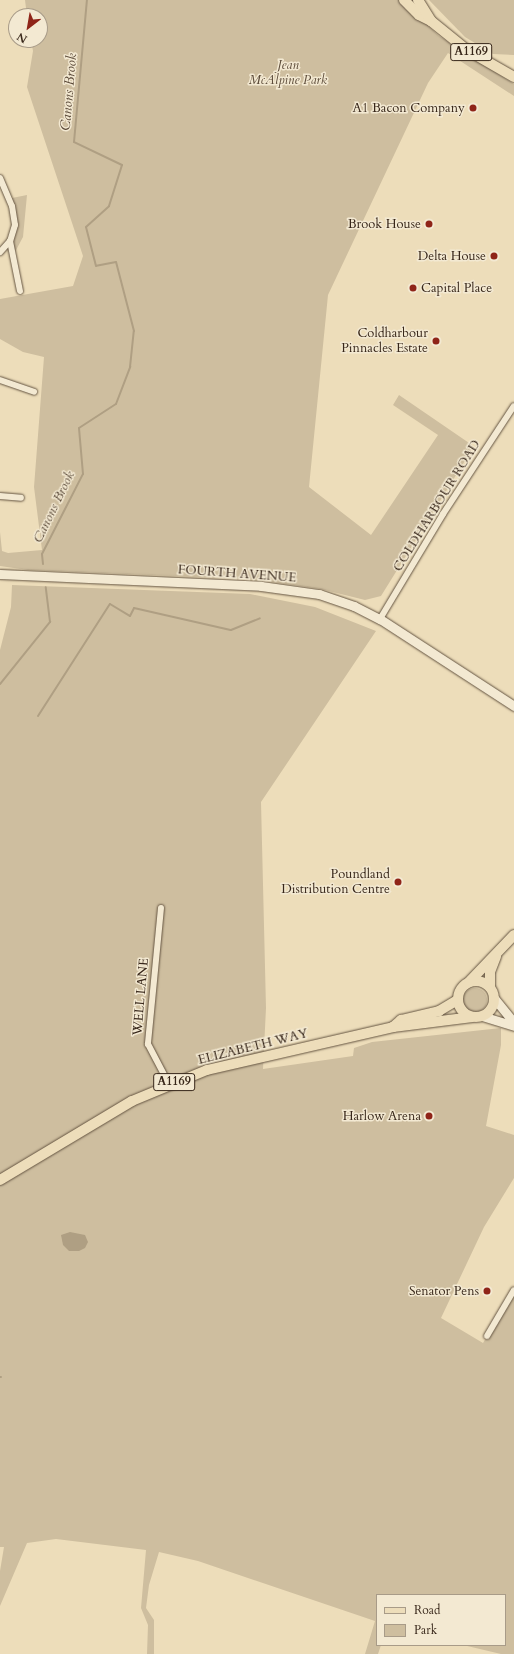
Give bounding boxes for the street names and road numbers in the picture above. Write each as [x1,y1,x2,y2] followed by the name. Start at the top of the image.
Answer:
[450,42,492,62] road number: A1169
[390,437,484,575] street label: COLDHARBOUR ROAD
[177,562,297,586] street label: FOURTH AVENUE
[130,958,152,1036] street label: WELL LANE
[196,1026,310,1068] street label: ELIZABETH WAY
[153,1072,195,1092] road number: A1169

